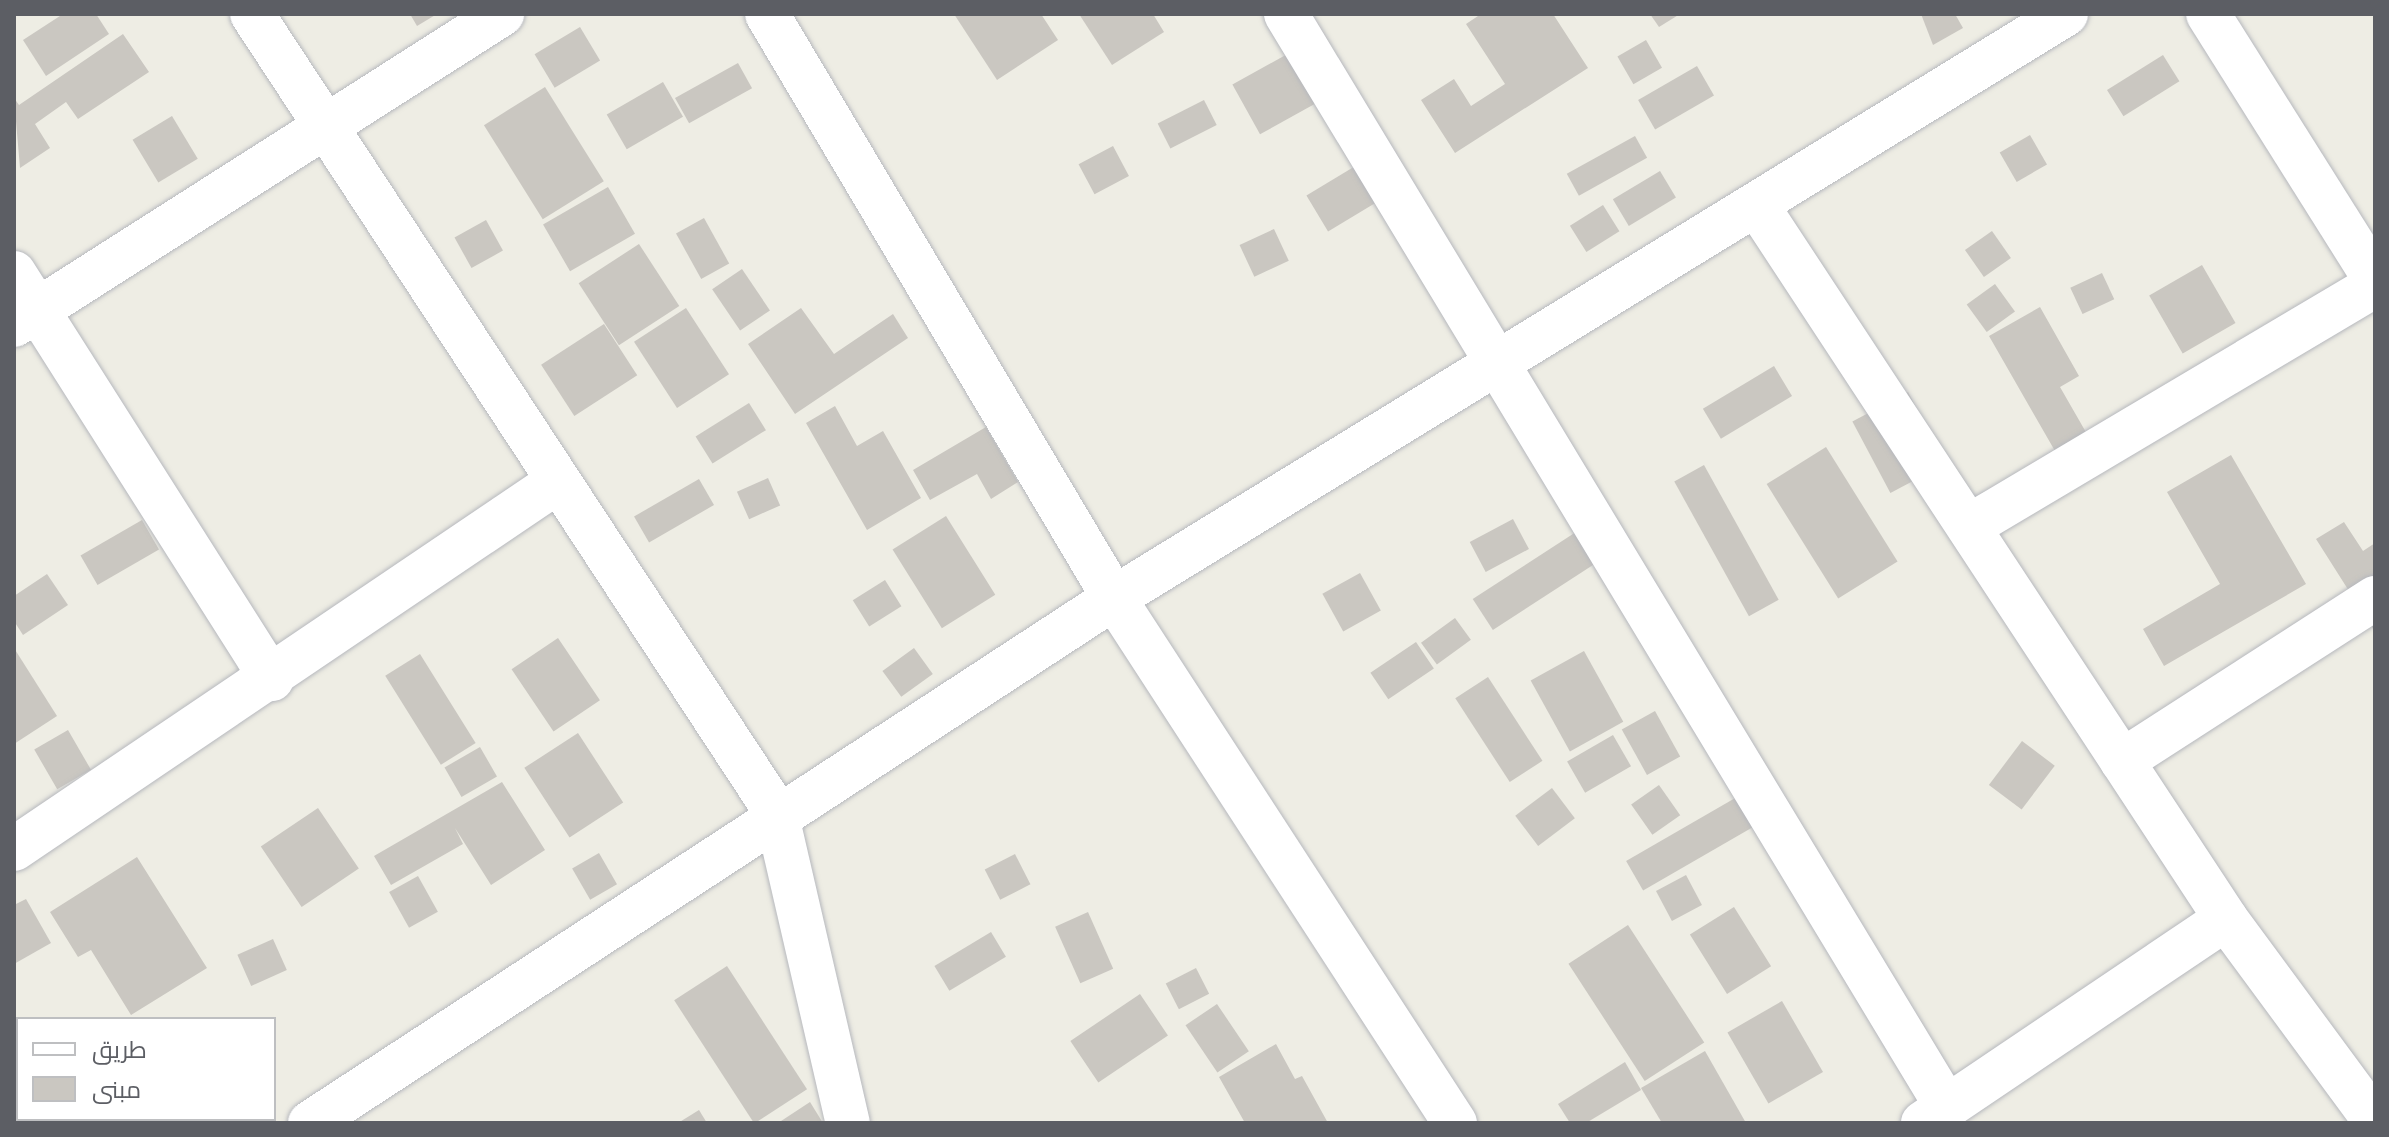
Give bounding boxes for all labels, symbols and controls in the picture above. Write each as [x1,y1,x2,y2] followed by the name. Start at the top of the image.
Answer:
[16,1017,276,1121] legend
[92,1035,147,1064] text: طريق
[92,1075,141,1104] text: مبنى

